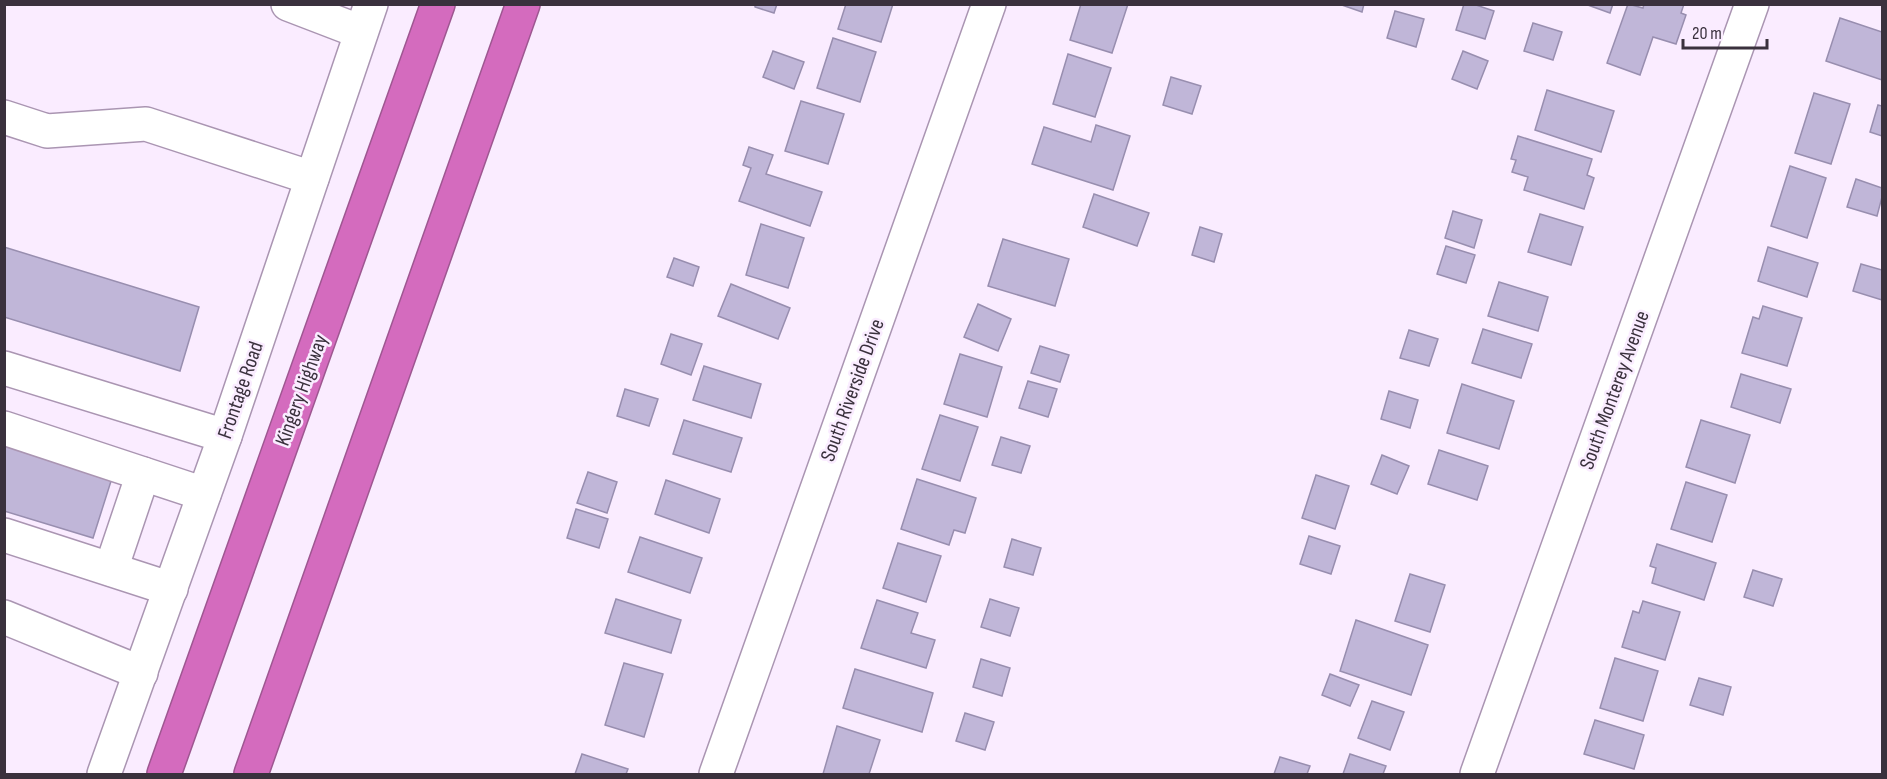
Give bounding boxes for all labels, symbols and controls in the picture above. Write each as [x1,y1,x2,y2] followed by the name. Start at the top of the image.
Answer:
[1683,12,1767,50] scale bar
[1692,23,1722,44] text: 20 m
[1574,307,1655,473] street label: South Monterey Avenue
[815,316,890,465] street label: South Riverside Drive
[270,331,333,449] street label: Kingery Highway
[212,338,269,442] street label: Frontage Road

